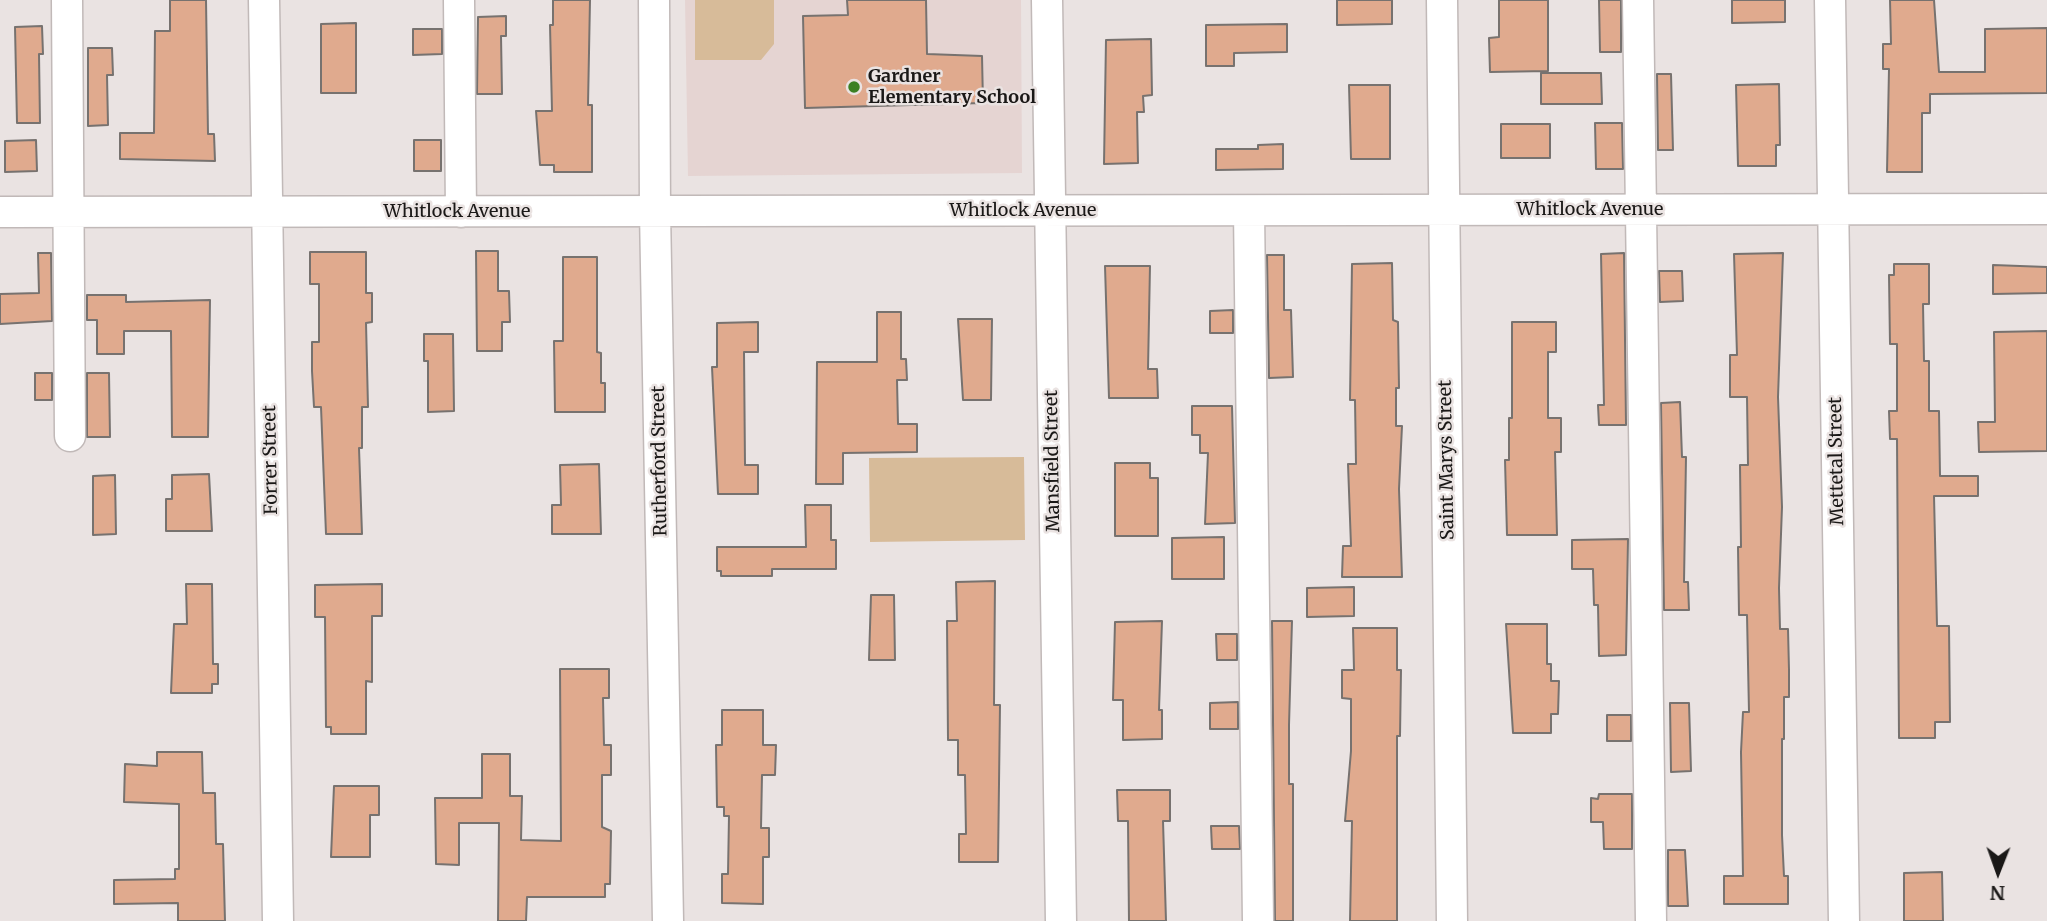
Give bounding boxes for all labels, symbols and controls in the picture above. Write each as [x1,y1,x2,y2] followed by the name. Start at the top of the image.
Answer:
[868,66,1036,108] place label: Gardner Elementary School
[846,79,862,95] marker: Gardner Elementary School
[1517,199,1663,221] street label: Whitlock Avenue
[950,200,1096,222] street label: Whitlock Avenue
[384,201,530,223] street label: Whitlock Avenue
[1435,380,1459,540] street label: Saint Marys Street
[648,385,672,537] street label: Rutherford Street
[1041,390,1065,532] street label: Mansfield Street
[1825,397,1849,525] street label: Mettetal Street
[259,405,283,515] street label: Forrer Street
[1963,837,2033,907] north arrow
[1990,881,2005,905] text: N

